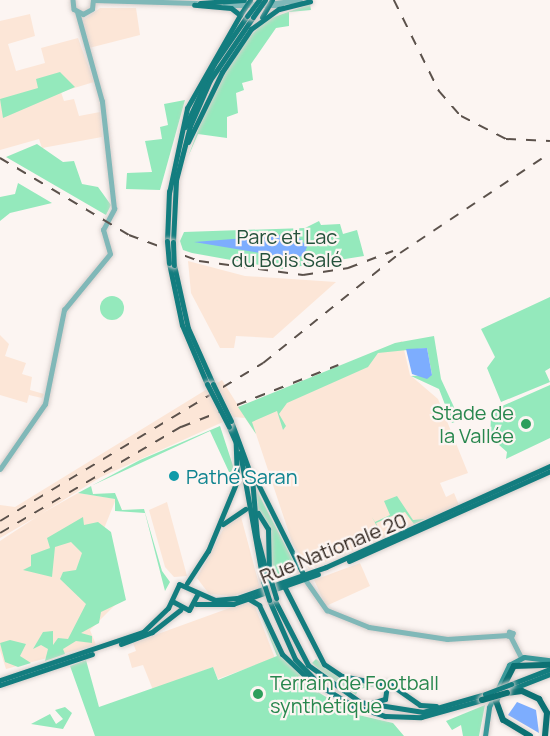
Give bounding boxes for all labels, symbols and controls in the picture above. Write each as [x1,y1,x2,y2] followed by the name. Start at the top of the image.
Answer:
[232,224,342,271] park label: Parc et Lac du Bois Salé
[431,400,514,447] place label: Stade de la Vallée
[519,417,533,431] marker: Stade de la Vallée
[186,464,298,488] place label: Pathé Saran
[167,469,181,483] marker: Pathé Saran
[256,508,410,588] street label: Rue Nationale 20
[270,670,439,717] place label: Terrain de Football synthétique
[251,687,265,701] marker: Terrain de Football synthétique

